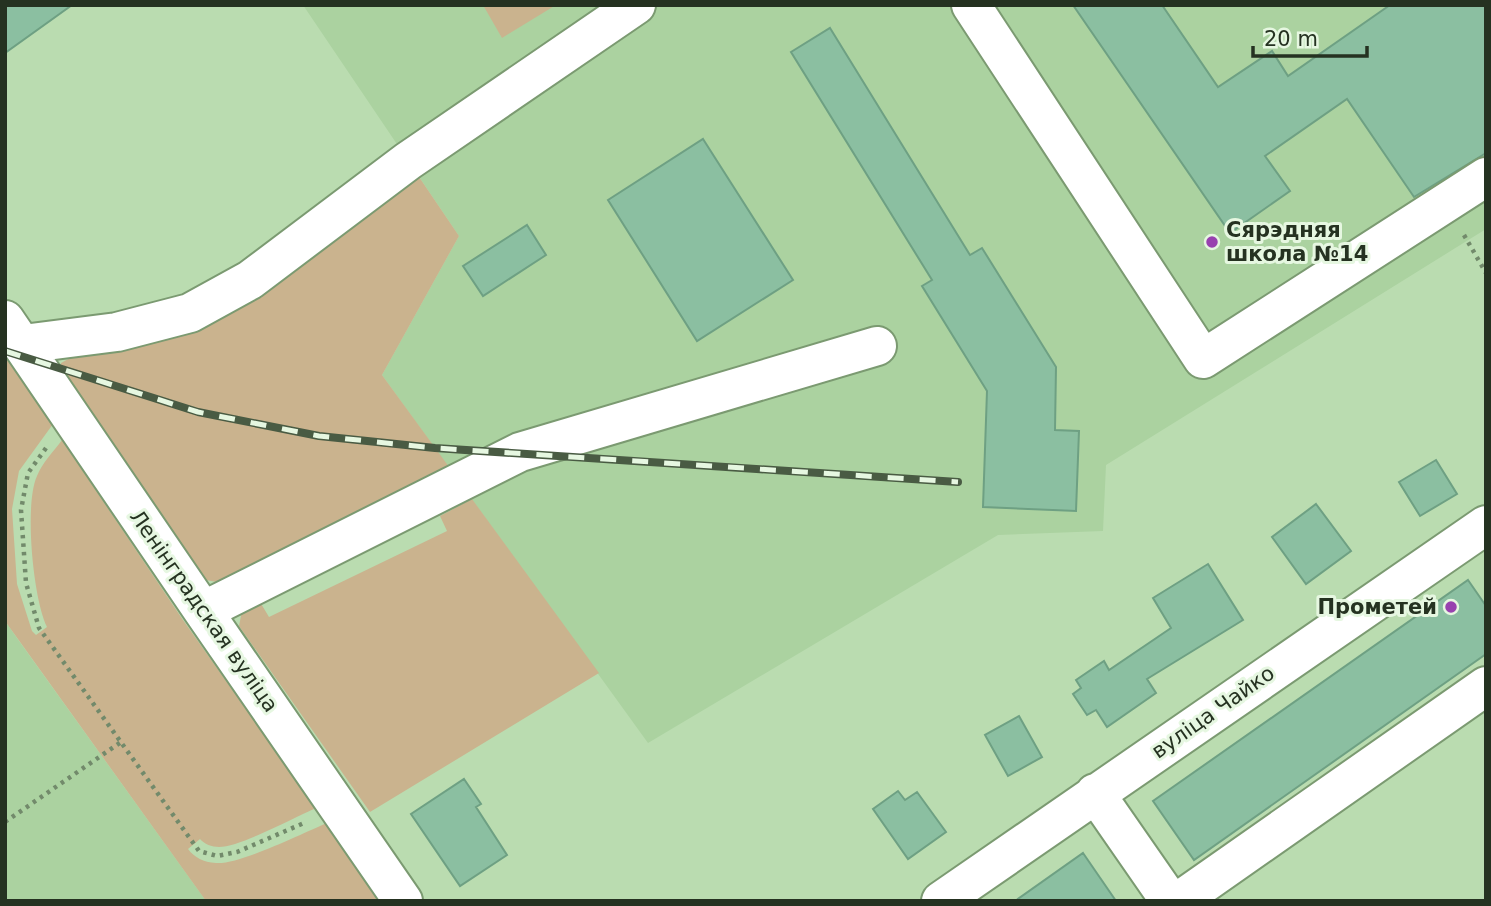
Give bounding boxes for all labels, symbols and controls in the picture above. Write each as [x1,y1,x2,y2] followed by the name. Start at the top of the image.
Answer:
[1253,14,1367,58] scale bar
[1264,27,1318,51] text: 20 m
[1226,218,1368,266] place label: Сярэдняя школа №14
[1204,234,1220,250] marker: Сярэдняя школа №14
[125,505,283,717] street label: Ленінградская вуліца
[1317,595,1437,619] place label: Прометей
[1443,599,1459,615] marker: Прометей
[1147,661,1279,763] street label: вуліца Чайко

